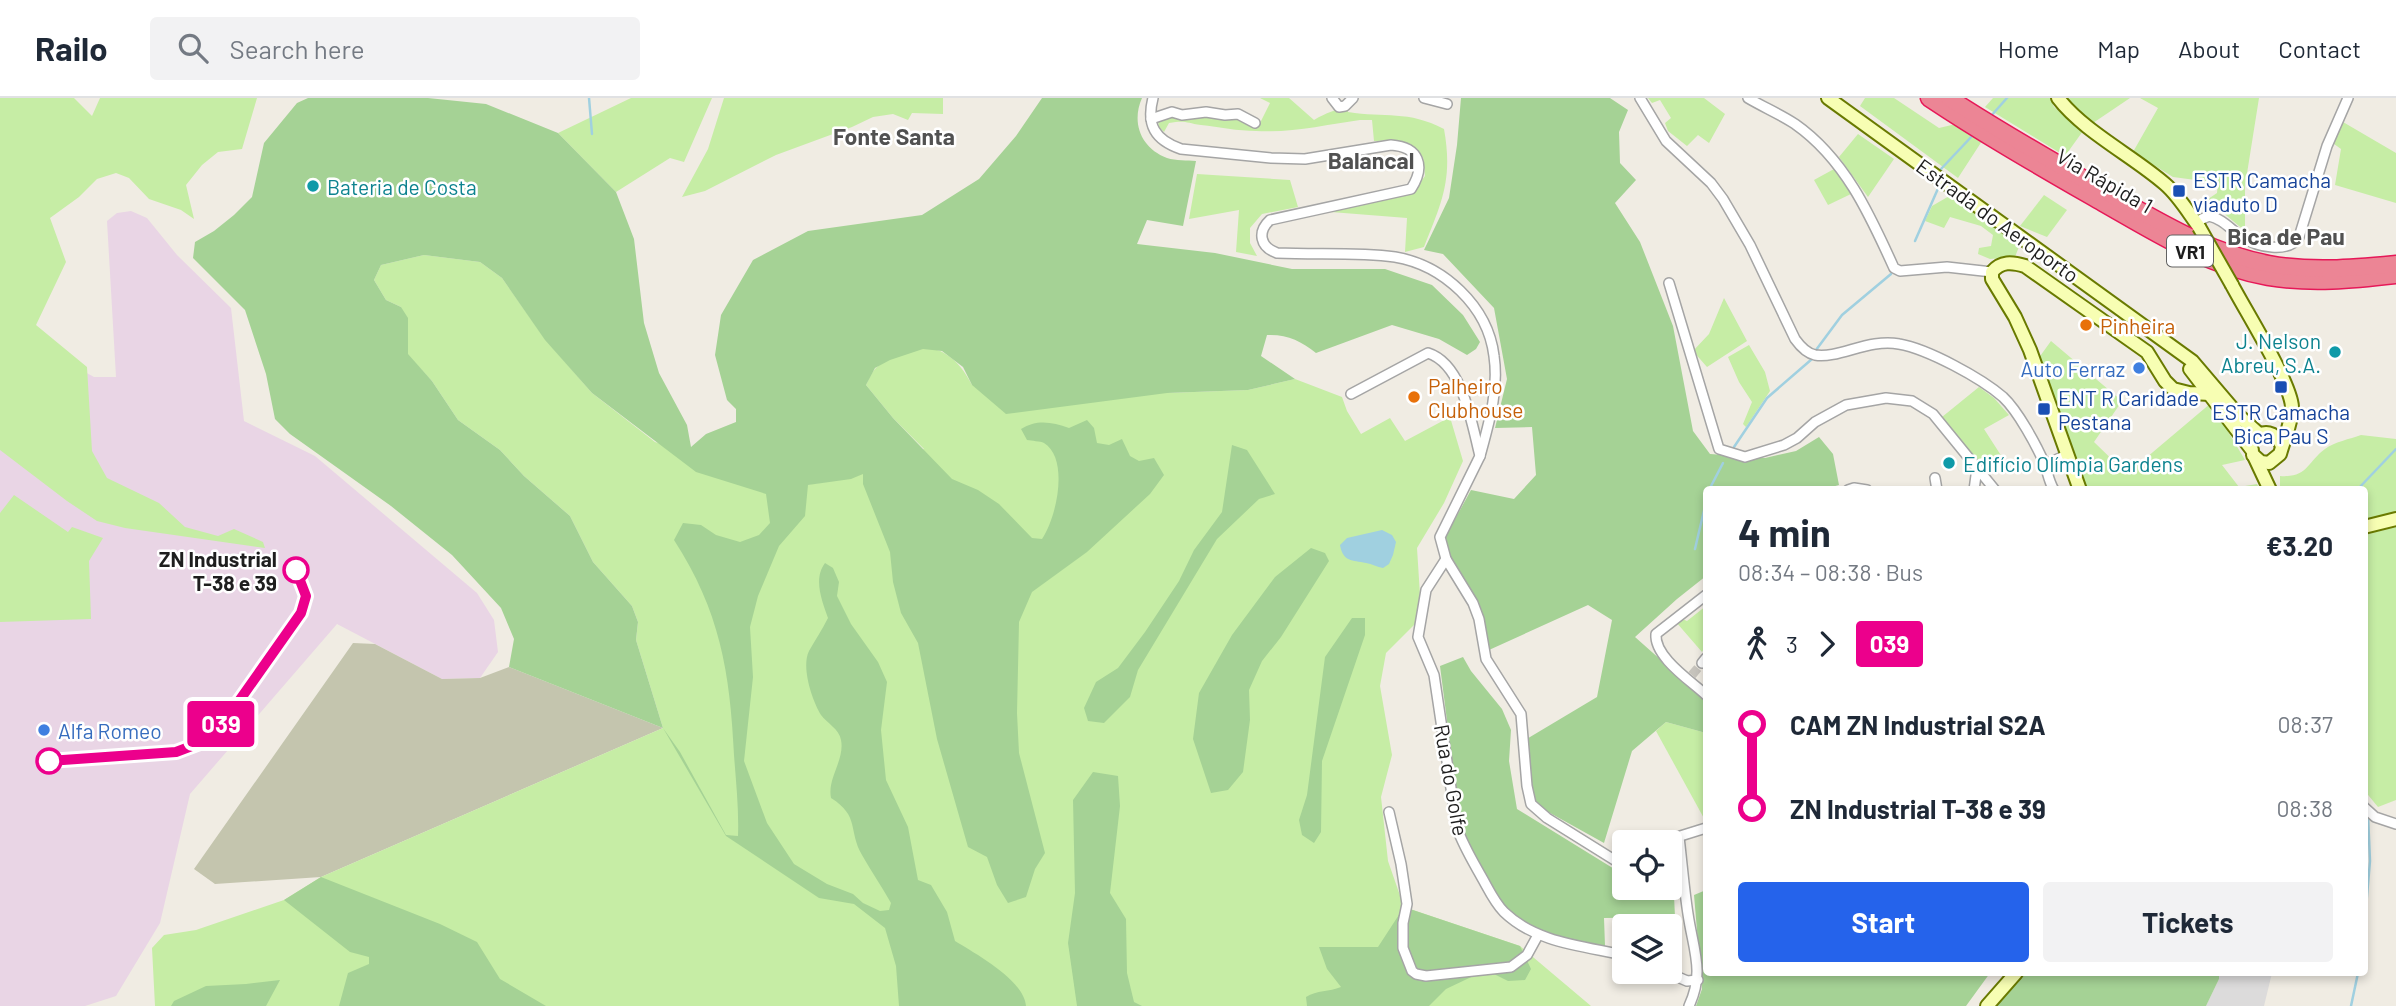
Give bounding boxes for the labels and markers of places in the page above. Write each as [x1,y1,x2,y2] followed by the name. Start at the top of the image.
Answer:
[2193,167,2331,216] place label: ESTR Camacha viaduto D
[327,174,477,199] place label: Bateria de Costa
[305,178,321,194] marker: Bateria de Costa
[2171,183,2187,199] marker: ESTR Camacha viaduto D
[2100,313,2175,338] place label: Pinheira
[2078,317,2094,333] marker: Pinheira
[2221,328,2321,377] place label: J. Nelson Abreu, S.A.
[2327,344,2343,360] marker: J. Nelson Abreu, S.A.
[2020,356,2125,381] place label: Auto Ferraz
[2131,360,2147,376] marker: Auto Ferraz
[1428,373,1523,422] place label: Palheiro Clubhouse
[2273,379,2289,395] marker: ESTR Camacha Bica Pau S
[2058,385,2199,434] place label: ENT R Caridade Pestana
[1406,389,1422,405] marker: Palheiro Clubhouse
[2212,399,2350,448] place label: ESTR Camacha Bica Pau S
[2036,401,2052,417] marker: ENT R Caridade Pestana
[1963,451,2183,476] place label: Edifício Olímpia Gardens
[1941,455,1957,471] marker: Edifício Olímpia Gardens
[159,546,277,595] place label: ZN Industrial T-38 e 39
[283,557,309,583] marker: ZN Industrial T-38 e 39
[58,718,162,743] place label: Alfa Romeo
[36,722,52,738] marker: Alfa Romeo
[36,748,62,774] unlabelled marker

